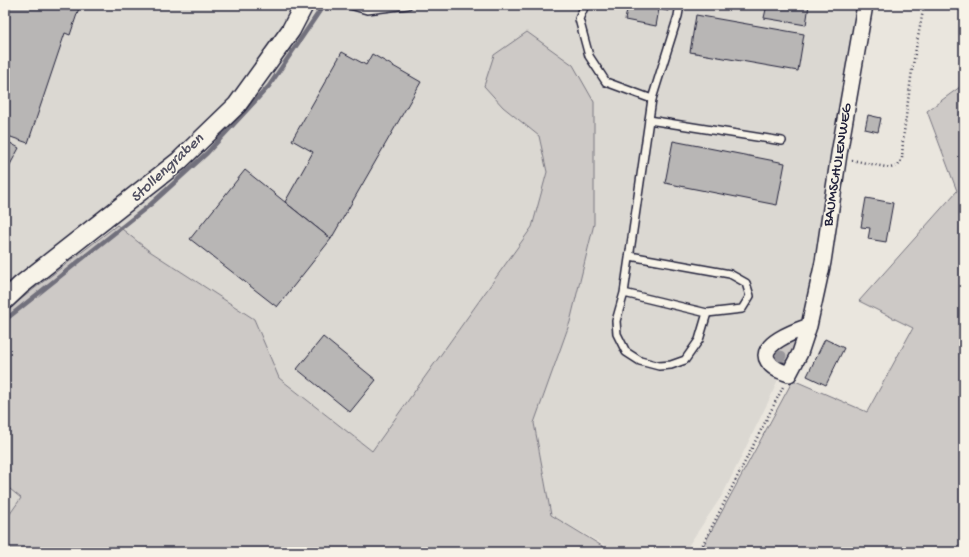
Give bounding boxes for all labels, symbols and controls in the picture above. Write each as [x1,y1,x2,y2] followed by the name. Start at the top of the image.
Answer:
[819,102,857,229] street label: BAUMSCHULENWEG
[127,130,209,208] water label: Stollengraben

